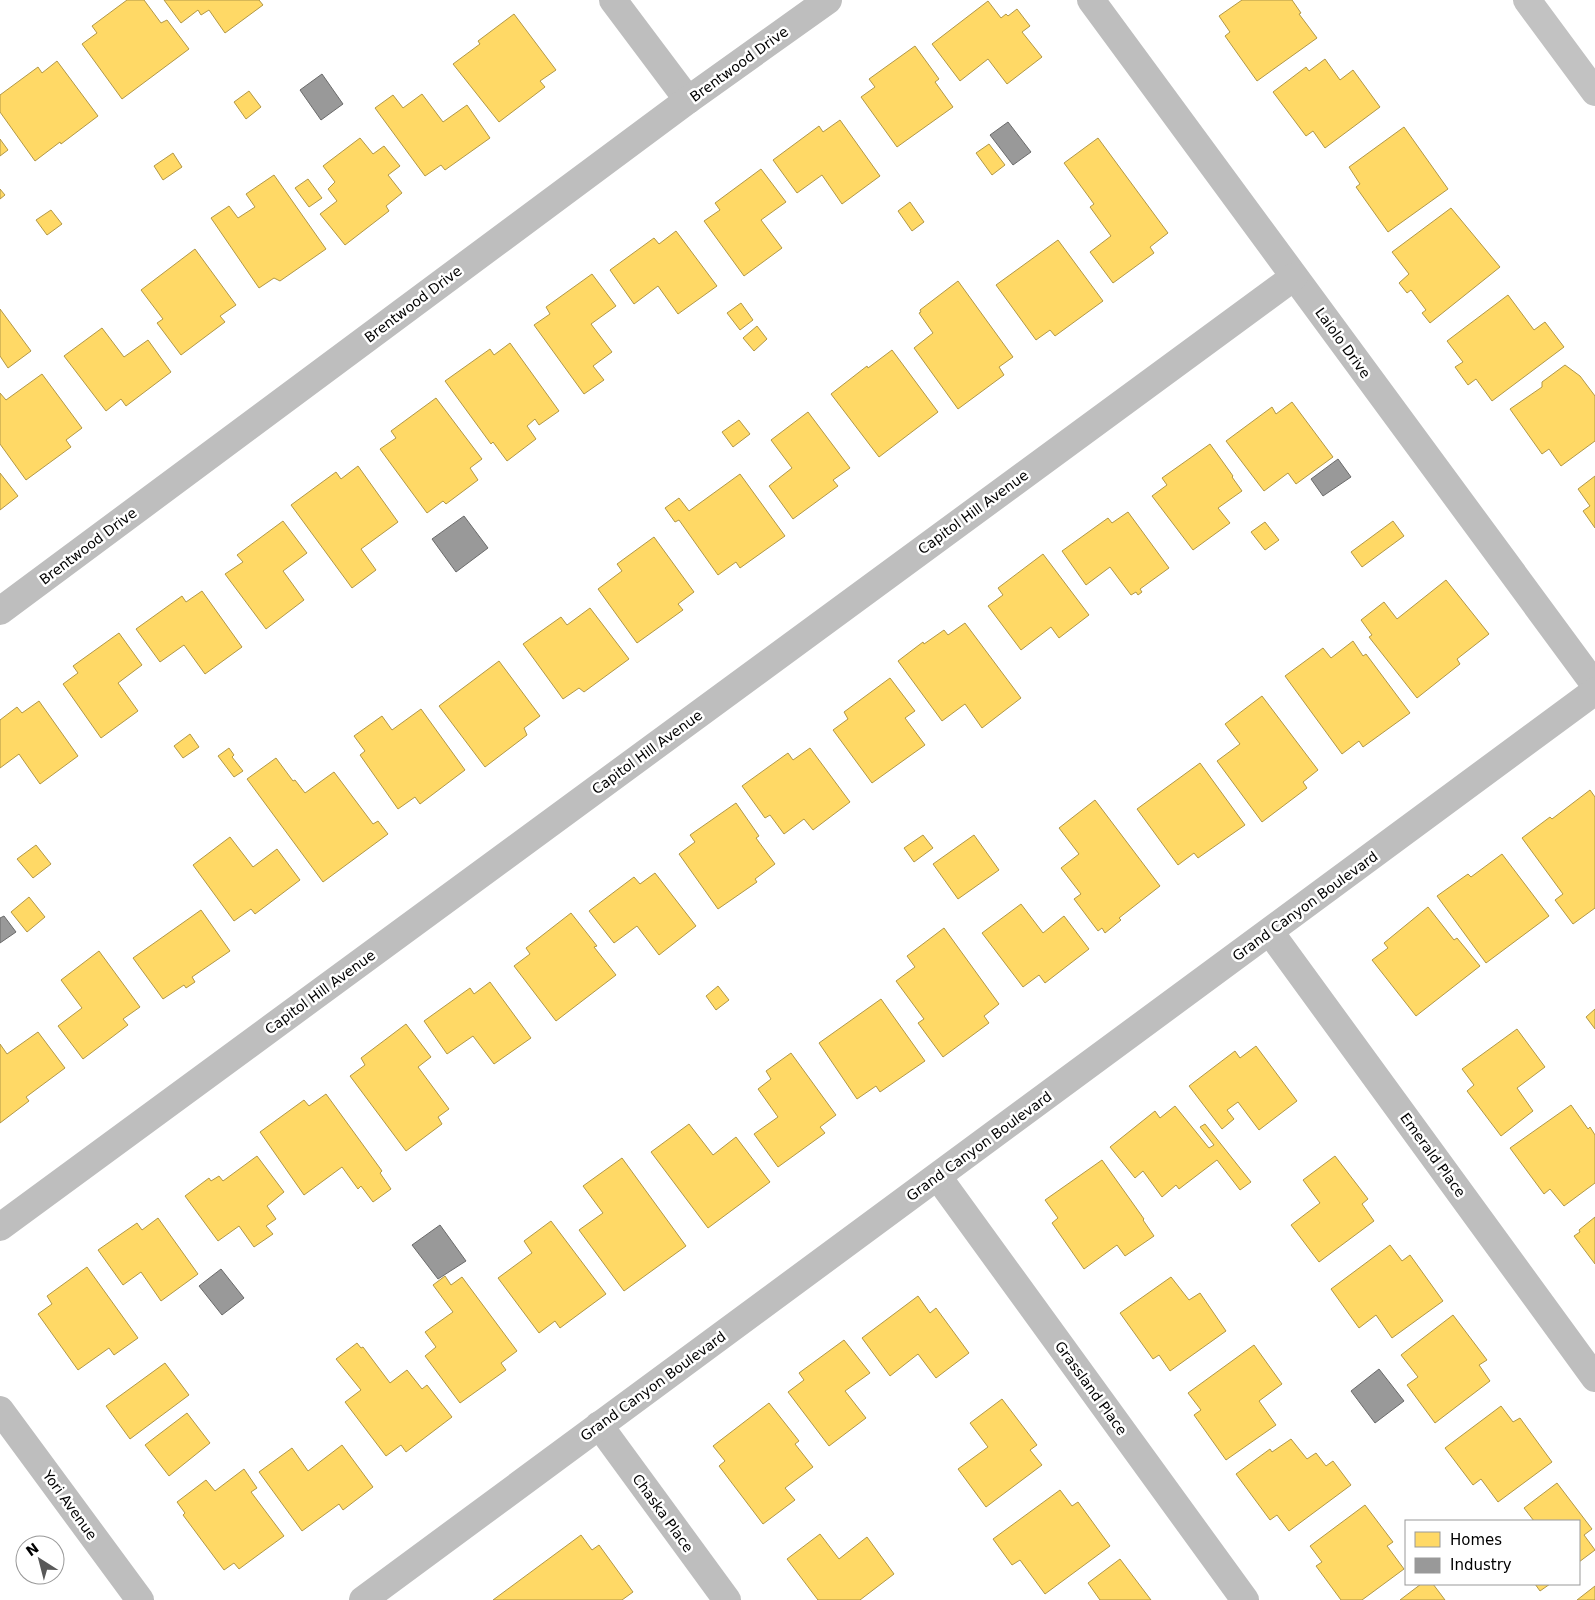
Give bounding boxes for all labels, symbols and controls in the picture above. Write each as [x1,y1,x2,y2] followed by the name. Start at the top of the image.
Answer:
[687,23,791,105] street label: Brentwood Drive
[361,262,465,346] street label: Brentwood Drive
[1312,305,1374,381] street label: Laiolo Drive
[915,467,1031,557] street label: Capitol Hill Avenue
[36,504,140,588] street label: Brentwood Drive
[589,707,705,797] street label: Capitol Hill Avenue
[1229,848,1381,964] street label: Grand Canyon Boulevard
[262,947,378,1037] street label: Capitol Hill Avenue
[903,1088,1055,1204] street label: Grand Canyon Boulevard
[1397,1110,1469,1200] street label: Emerald Place
[577,1328,729,1444] street label: Grand Canyon Boulevard
[1052,1338,1130,1438] street label: Grassland Place
[39,1467,100,1543] street label: Yori Avenue
[629,1471,697,1555] street label: Chaska Place
[1405,1520,1580,1585] legend
[1450,1531,1502,1549] text: Homes
[15,1535,65,1585] north arrow
[23,1540,42,1559] text: N
[1450,1556,1512,1574] text: Industry

